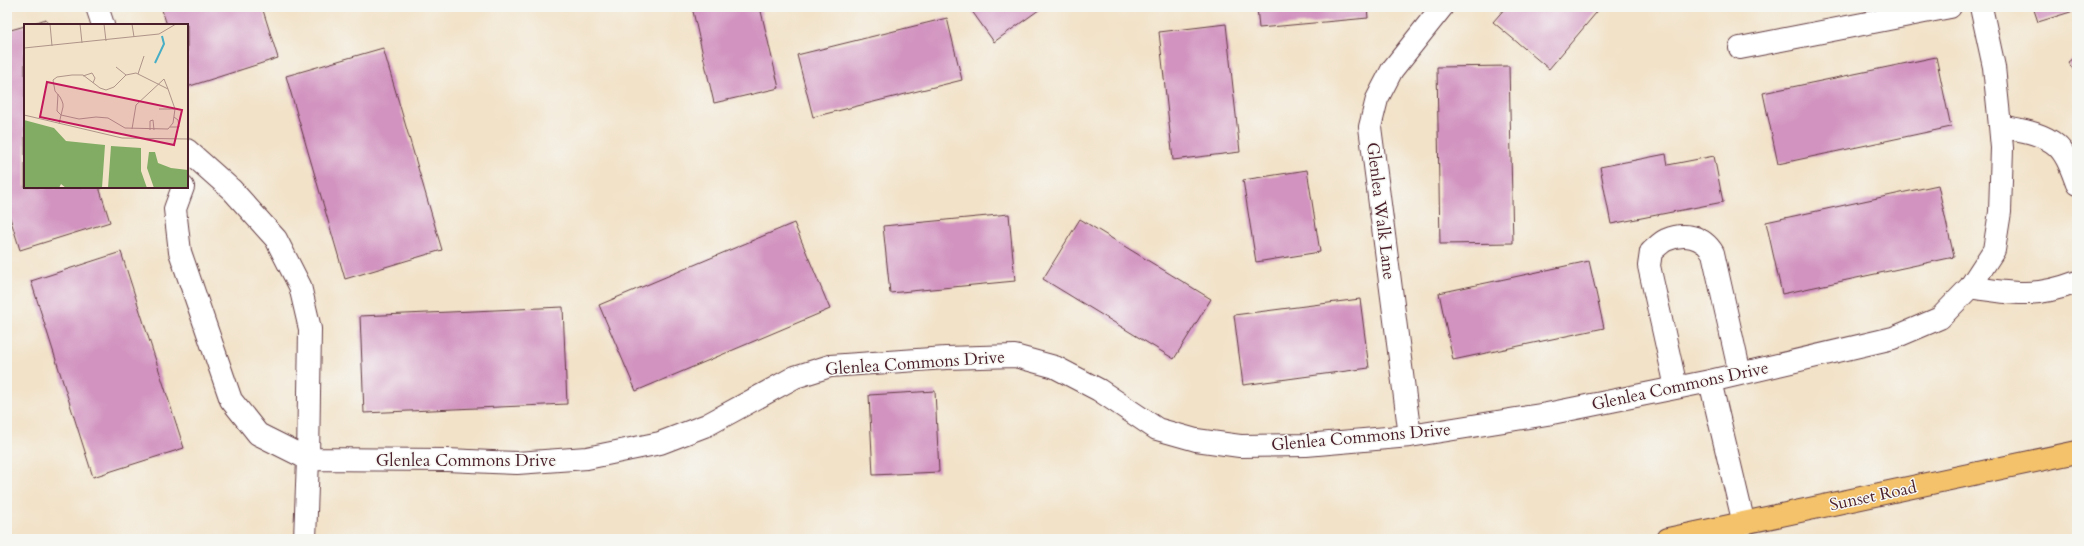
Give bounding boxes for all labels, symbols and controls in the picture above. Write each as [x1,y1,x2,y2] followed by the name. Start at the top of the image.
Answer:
[24,24,188,188] inset map
[1361,141,1401,281] street label: Glenlea Walk Lane
[824,345,1006,381] street label: Glenlea Commons Drive
[1589,356,1771,416] street label: Glenlea Commons Drive
[1270,418,1452,456] street label: Glenlea Commons Drive
[376,449,556,472] street label: Glenlea Commons Drive
[1827,476,1919,516] street label: Sunset Road

